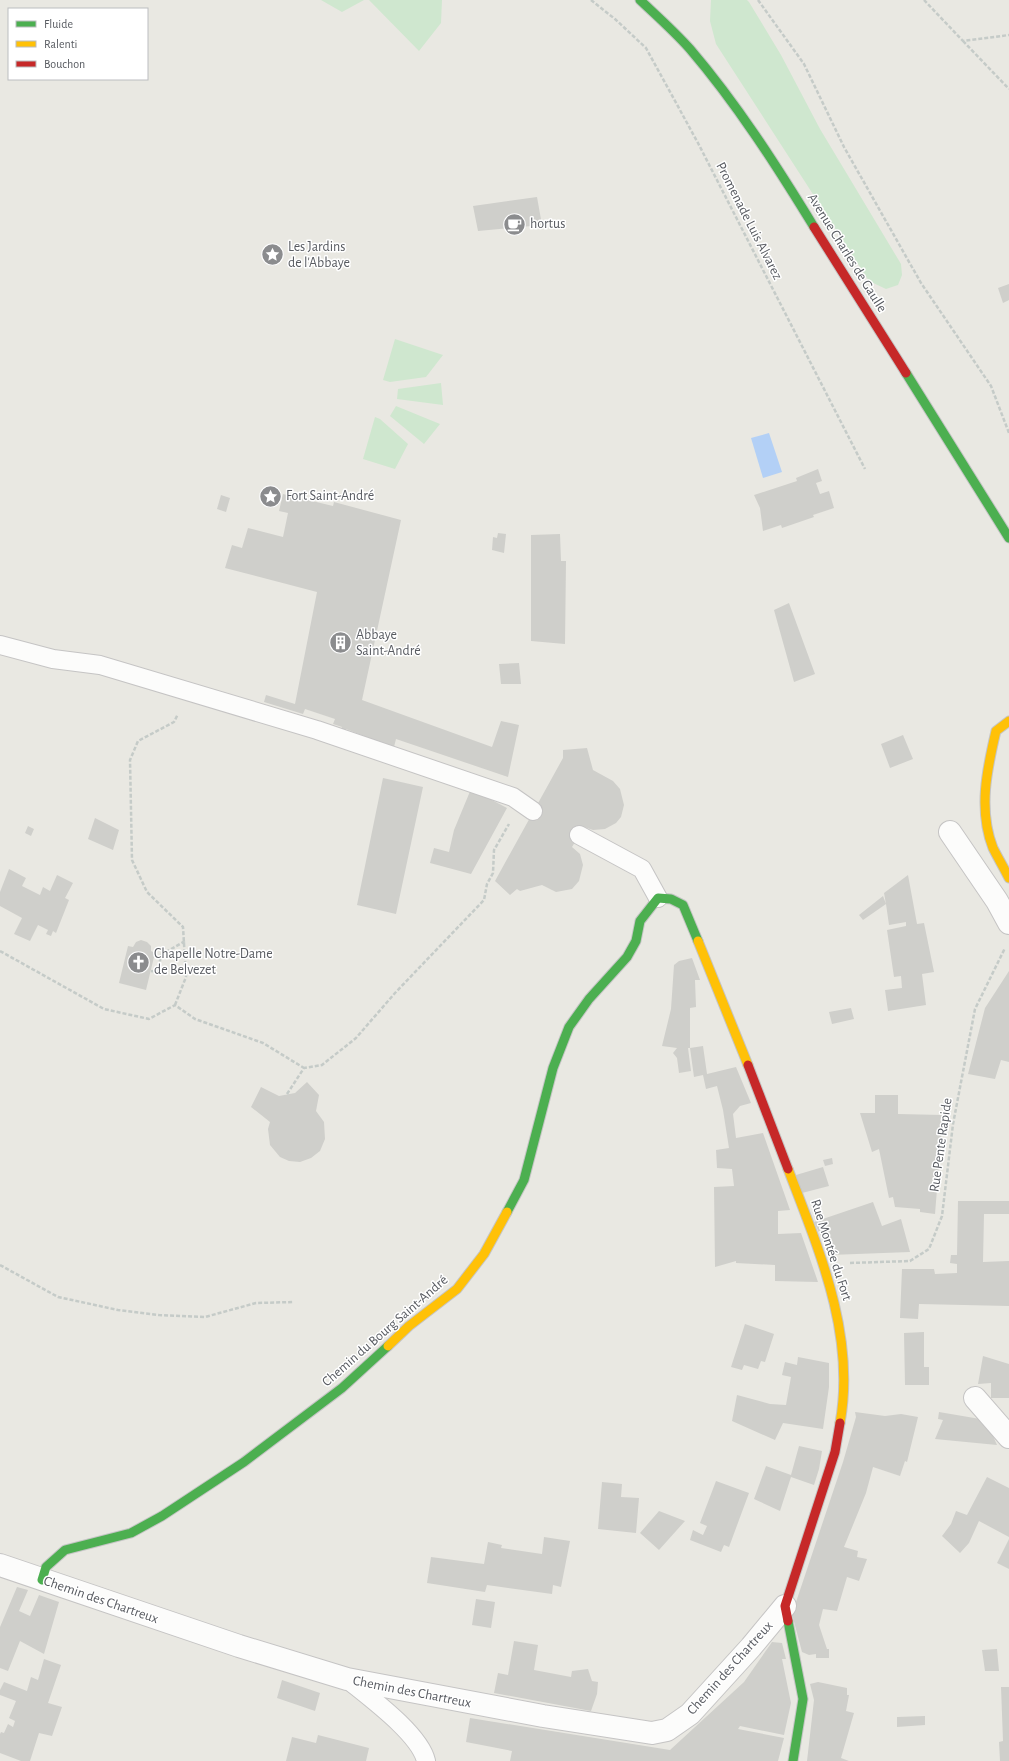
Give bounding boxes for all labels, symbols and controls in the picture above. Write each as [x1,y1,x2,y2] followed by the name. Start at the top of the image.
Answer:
[8,8,148,80] legend
[44,18,73,30] text: Fluide
[44,38,77,50] text: Ralenti
[44,58,85,70] text: Bouchon
[713,160,785,282] street label: Promenade Luis Alvarez
[805,191,889,315] street label: Avenue Charles de Gaulle
[502,211,528,237] cafe icon: hortus
[530,217,565,231] place label: hortus
[288,240,350,270] place label: Les Jardins de l'Abbaye
[260,242,286,268] place icon: Les Jardins de l'Abbaye
[258,483,284,509] place icon: Fort Saint-André
[286,489,374,503] place label: Fort Saint-André
[356,628,421,658] place label: Abbaye Saint-André
[327,630,353,656] building icon: Abbaye Saint-André
[154,947,273,977] place label: Chapelle Notre-Dame de Belvezet
[126,949,152,975] church icon: Chapelle Notre-Dame de Belvezet
[927,1097,955,1193] street label: Rue Pente Rapide
[808,1198,854,1303] street label: Rue Montée du Fort
[320,1273,450,1389] street label: Chemin du Bourg Saint-André
[42,1574,160,1626] street label: Chemin des Chartreux
[685,1619,775,1717] street label: Chemin des Chartreux
[352,1674,472,1710] street label: Chemin des Chartreux

